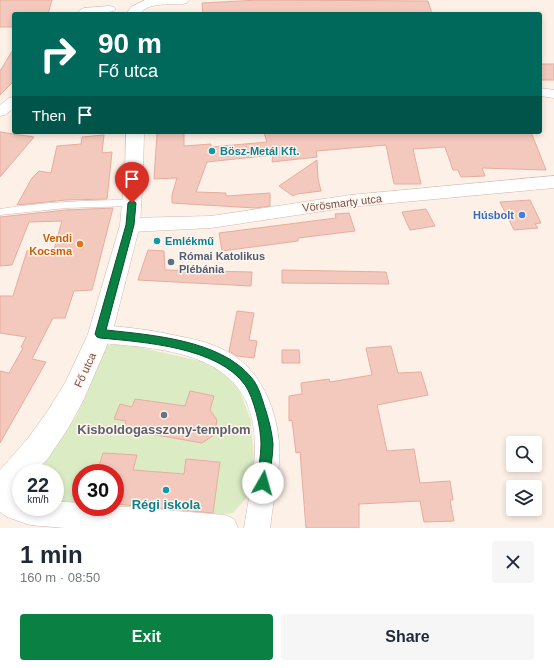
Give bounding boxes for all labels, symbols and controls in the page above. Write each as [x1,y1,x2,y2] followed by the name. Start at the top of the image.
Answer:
[32,28,84,80] icon: right
[98,28,162,59] text: 90 m
[98,61,158,81] text: Fő utca
[74,104,96,126] icon: arrive
[32,107,66,124] text: Then
[220,145,299,157] place label: Bösz-Metál Kft.
[207,146,217,156] marker: Bösz-Metál Kft.
[115,162,149,203] pin
[121,168,143,190] icon: arrive
[302,192,383,214] street label: Vörösmarty utca
[473,209,514,221] place label: Húsbolt
[517,210,527,220] marker: Húsbolt
[29,232,73,257] place label: Vendi Kocsma
[165,235,214,247] place label: Emlékmű
[152,236,162,246] marker: Emlékmű
[75,239,85,249] marker: Vendi Kocsma
[179,250,265,275] place label: Római Katolikus Plébánia
[166,257,176,267] marker: Római Katolikus Plébánia
[72,350,99,389] street label: Fő utca
[159,410,169,420] marker: Kisboldogasszony-templom
[77,422,251,437] place label: Kisboldogasszony-templom
[506,436,542,516] map controls
[506,436,542,472] button: search
[242,462,284,504] position arrow
[72,464,124,516] speed limit sign: 30
[27,474,49,496] text: 22
[506,480,542,516] button: layers
[161,485,171,495] marker: Régi iskola
[27,494,49,505] text: km/h
[132,497,201,512] place label: Régi iskola
[20,541,83,568] text: 1 min
[492,541,534,583] button: close
[20,570,100,585] text: 160 m · 08:50
[20,614,273,660] button: Exit
[281,614,534,660] button: Share

